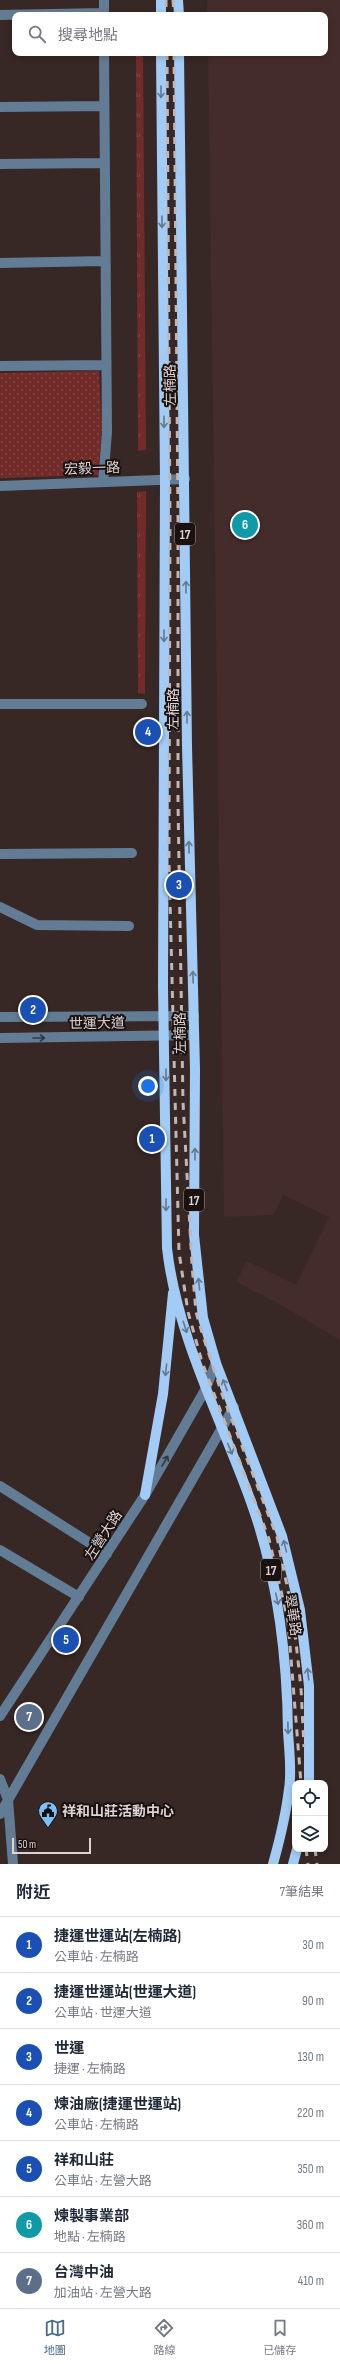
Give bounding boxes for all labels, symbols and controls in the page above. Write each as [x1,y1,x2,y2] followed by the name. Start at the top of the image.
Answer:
[12,12,328,56] search box
[26,23,48,45] icon: search
[58,26,118,45] text: 搜尋地點
[157,85,165,98] one-way arrow
[159,215,166,228] one-way arrow
[162,364,179,406] street label: 左楠路
[160,415,168,428] one-way arrow
[64,459,120,478] street label: 宏毅一路
[232,510,258,540] pin: 6
[175,523,195,545] road number: 17
[182,581,190,594] one-way arrow
[160,629,168,642] one-way arrow
[165,688,182,730] street label: 左楠路
[183,711,191,724] one-way arrow
[135,717,161,747] pin: 4
[186,841,193,854] one-way arrow
[166,870,192,900] pin: 3
[189,971,197,984] one-way arrow
[20,995,46,1025] pin: 2
[172,1012,189,1054] street label: 左楠路
[69,1015,125,1032] street label: 世運大道
[32,1034,45,1042] one-way arrow
[162,1068,170,1081] one-way arrow
[138,1076,158,1096] your location
[139,1124,165,1154] pin: 1
[191,1148,198,1161] one-way arrow
[184,1189,204,1211] road number: 17
[162,1198,170,1211] one-way arrow
[195,1278,203,1291] one-way arrow
[182,1320,189,1333] one-way arrow
[162,1363,169,1376] one-way arrow
[221,1380,228,1392] one-way arrow
[226,1442,234,1454] one-way arrow
[161,1455,169,1467] one-way arrow
[81,1507,126,1563] street label: 左營大路
[280,1540,288,1553] one-way arrow
[261,1559,281,1581] road number: 17
[274,1592,282,1605] one-way arrow
[281,1593,304,1637] street label: 翠華路
[53,1625,79,1655] pin: 5
[304,1668,311,1681] one-way arrow
[16,1702,42,1732] pin: 7
[284,1721,292,1734] one-way arrow
[292,1780,328,1852] map controls
[292,1780,328,1816] button: locate
[37,1800,59,1828] public building icon: 祥和山莊活動中心
[62,1803,174,1820] place label: 祥和山莊活動中心
[292,1816,328,1852] button: layers
[12,1836,91,1855] scale bar
[18,1838,36,1851] text: 50 m
[16,1883,50,1903] text: 附近
[280,1884,324,1900] text: 7筆結果
[54,1927,181,1946] text: 捷運世運站(左楠路)
[26,1937,32,1953] text: 1
[302,1937,324,1953] text: 30 m
[54,1949,139,1965] text: 公車站 · 左楠路
[54,1983,196,2002] text: 捷運世運站(世運大道)
[26,1993,32,2009] text: 2
[302,1993,324,2009] text: 90 m
[54,2005,152,2021] text: 公車站 · 世運大道
[54,2039,84,2058] text: 世運
[26,2049,32,2065] text: 3
[298,2049,324,2065] text: 130 m
[54,2061,126,2077] text: 捷運 · 左楠路
[54,2095,181,2114] text: 煉油廠(捷運世運站)
[26,2105,32,2121] text: 4
[297,2105,324,2121] text: 220 m
[54,2117,139,2133] text: 公車站 · 左楠路
[54,2151,114,2170] text: 祥和山莊
[26,2161,32,2177] text: 5
[297,2161,324,2177] text: 350 m
[54,2173,152,2189] text: 公車站 · 左營大路
[54,2207,129,2226] text: 煉製事業部
[26,2217,32,2233] text: 6
[297,2217,324,2233] text: 360 m
[54,2229,126,2245] text: 地點 · 左楠路
[54,2263,114,2282] text: 台灣中油
[26,2273,32,2289] text: 7
[298,2273,324,2289] text: 410 m
[54,2285,152,2301] text: 加油站 · 左營大路
[44,2317,66,2357] tab: 地圖
[153,2317,175,2357] tab: 路線
[263,2317,296,2357] tab: 已儲存

